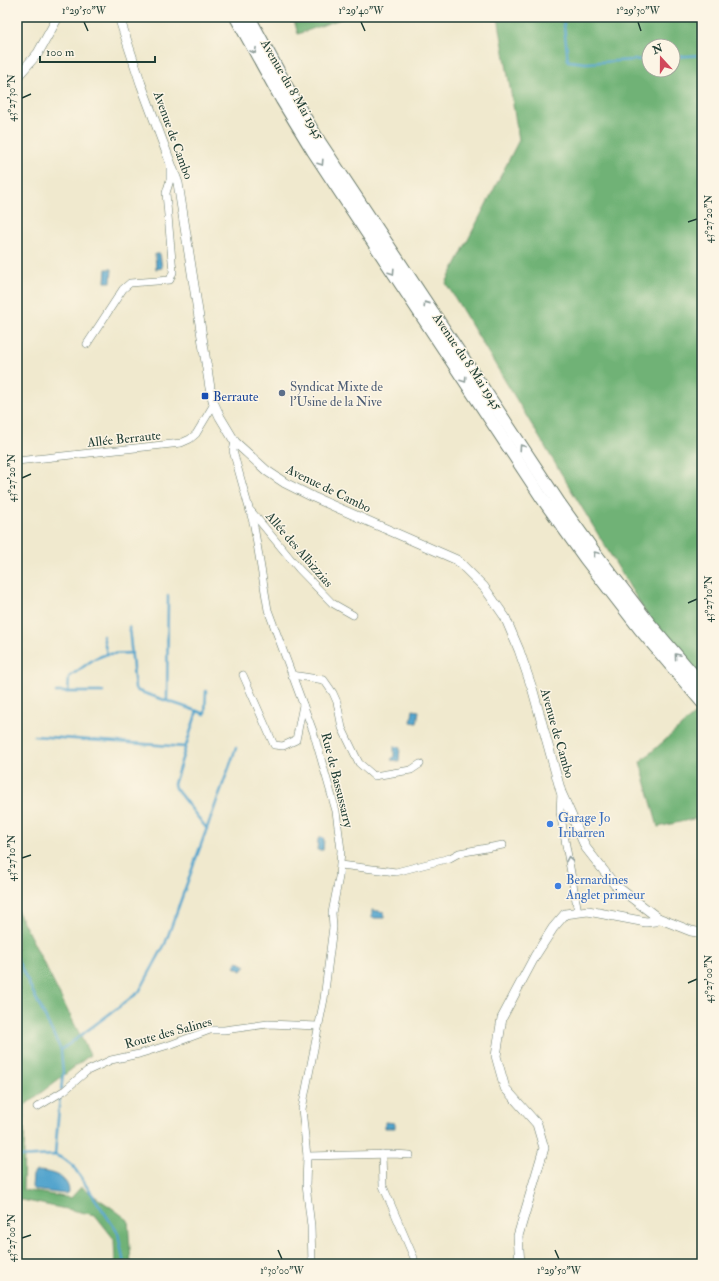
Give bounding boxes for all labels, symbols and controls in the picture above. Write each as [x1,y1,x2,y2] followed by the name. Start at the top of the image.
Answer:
[62,5,107,17] text: 1°29'50"W
[339,5,384,17] text: 1°29'40"W
[616,5,661,17] text: 1°29'30"W
[256,36,327,143] street label: Avenue du 8 Mai 1945
[40,38,155,64] scale bar
[641,38,681,78] north arrow
[650,41,666,57] text: N
[46,45,75,60] text: 100 m
[250,47,257,55] one-way arrow
[6,74,18,122] text: 43°27'30"N
[149,88,196,182] street label: Avenue de Cambo
[316,159,323,166] one-way arrow
[703,195,715,243] text: 43°27'20"N
[387,268,395,275] one-way arrow
[424,301,431,308] one-way arrow
[428,309,506,413] street label: Avenue du 8 Mai 1945
[459,376,467,383] one-way arrow
[290,379,383,410] place label: Syndicat Mixte de l'Usine de la Nive
[277,388,287,398] marker: Syndicat Mixte de l'Usine de la Nive
[213,389,259,405] place label: Berraute
[200,391,210,401] marker: Berraute
[86,427,162,451] street label: Allée Berraute
[519,444,526,451] one-way arrow
[6,454,18,502] text: 43°27'20"N
[283,461,374,516] street label: Avenue de Cambo
[261,508,337,591] street label: Allée des Albizzias
[594,551,601,558] one-way arrow
[703,576,715,622] text: 43°27'10"N
[674,653,681,660] one-way arrow
[536,686,577,780] street label: Avenue de Cambo
[316,731,357,830] street label: Rue de Bassussarry
[558,810,610,841] place label: Garage Jo Iribarren
[545,819,555,829] marker: Garage Jo Iribarren
[6,835,18,881] text: 43°27'10"N
[565,856,573,863] one-way arrow
[565,872,645,904] place label: Bernardines Anglet primeur
[553,881,563,891] marker: Bernardines Anglet primeur
[703,955,715,1003] text: 43°27'00"N
[123,1014,214,1052] street label: Route des Salines
[6,1214,18,1262] text: 43°27'00"N
[260,1265,305,1277] text: 1°30'00"W
[537,1265,582,1277] text: 1°29'50"W

